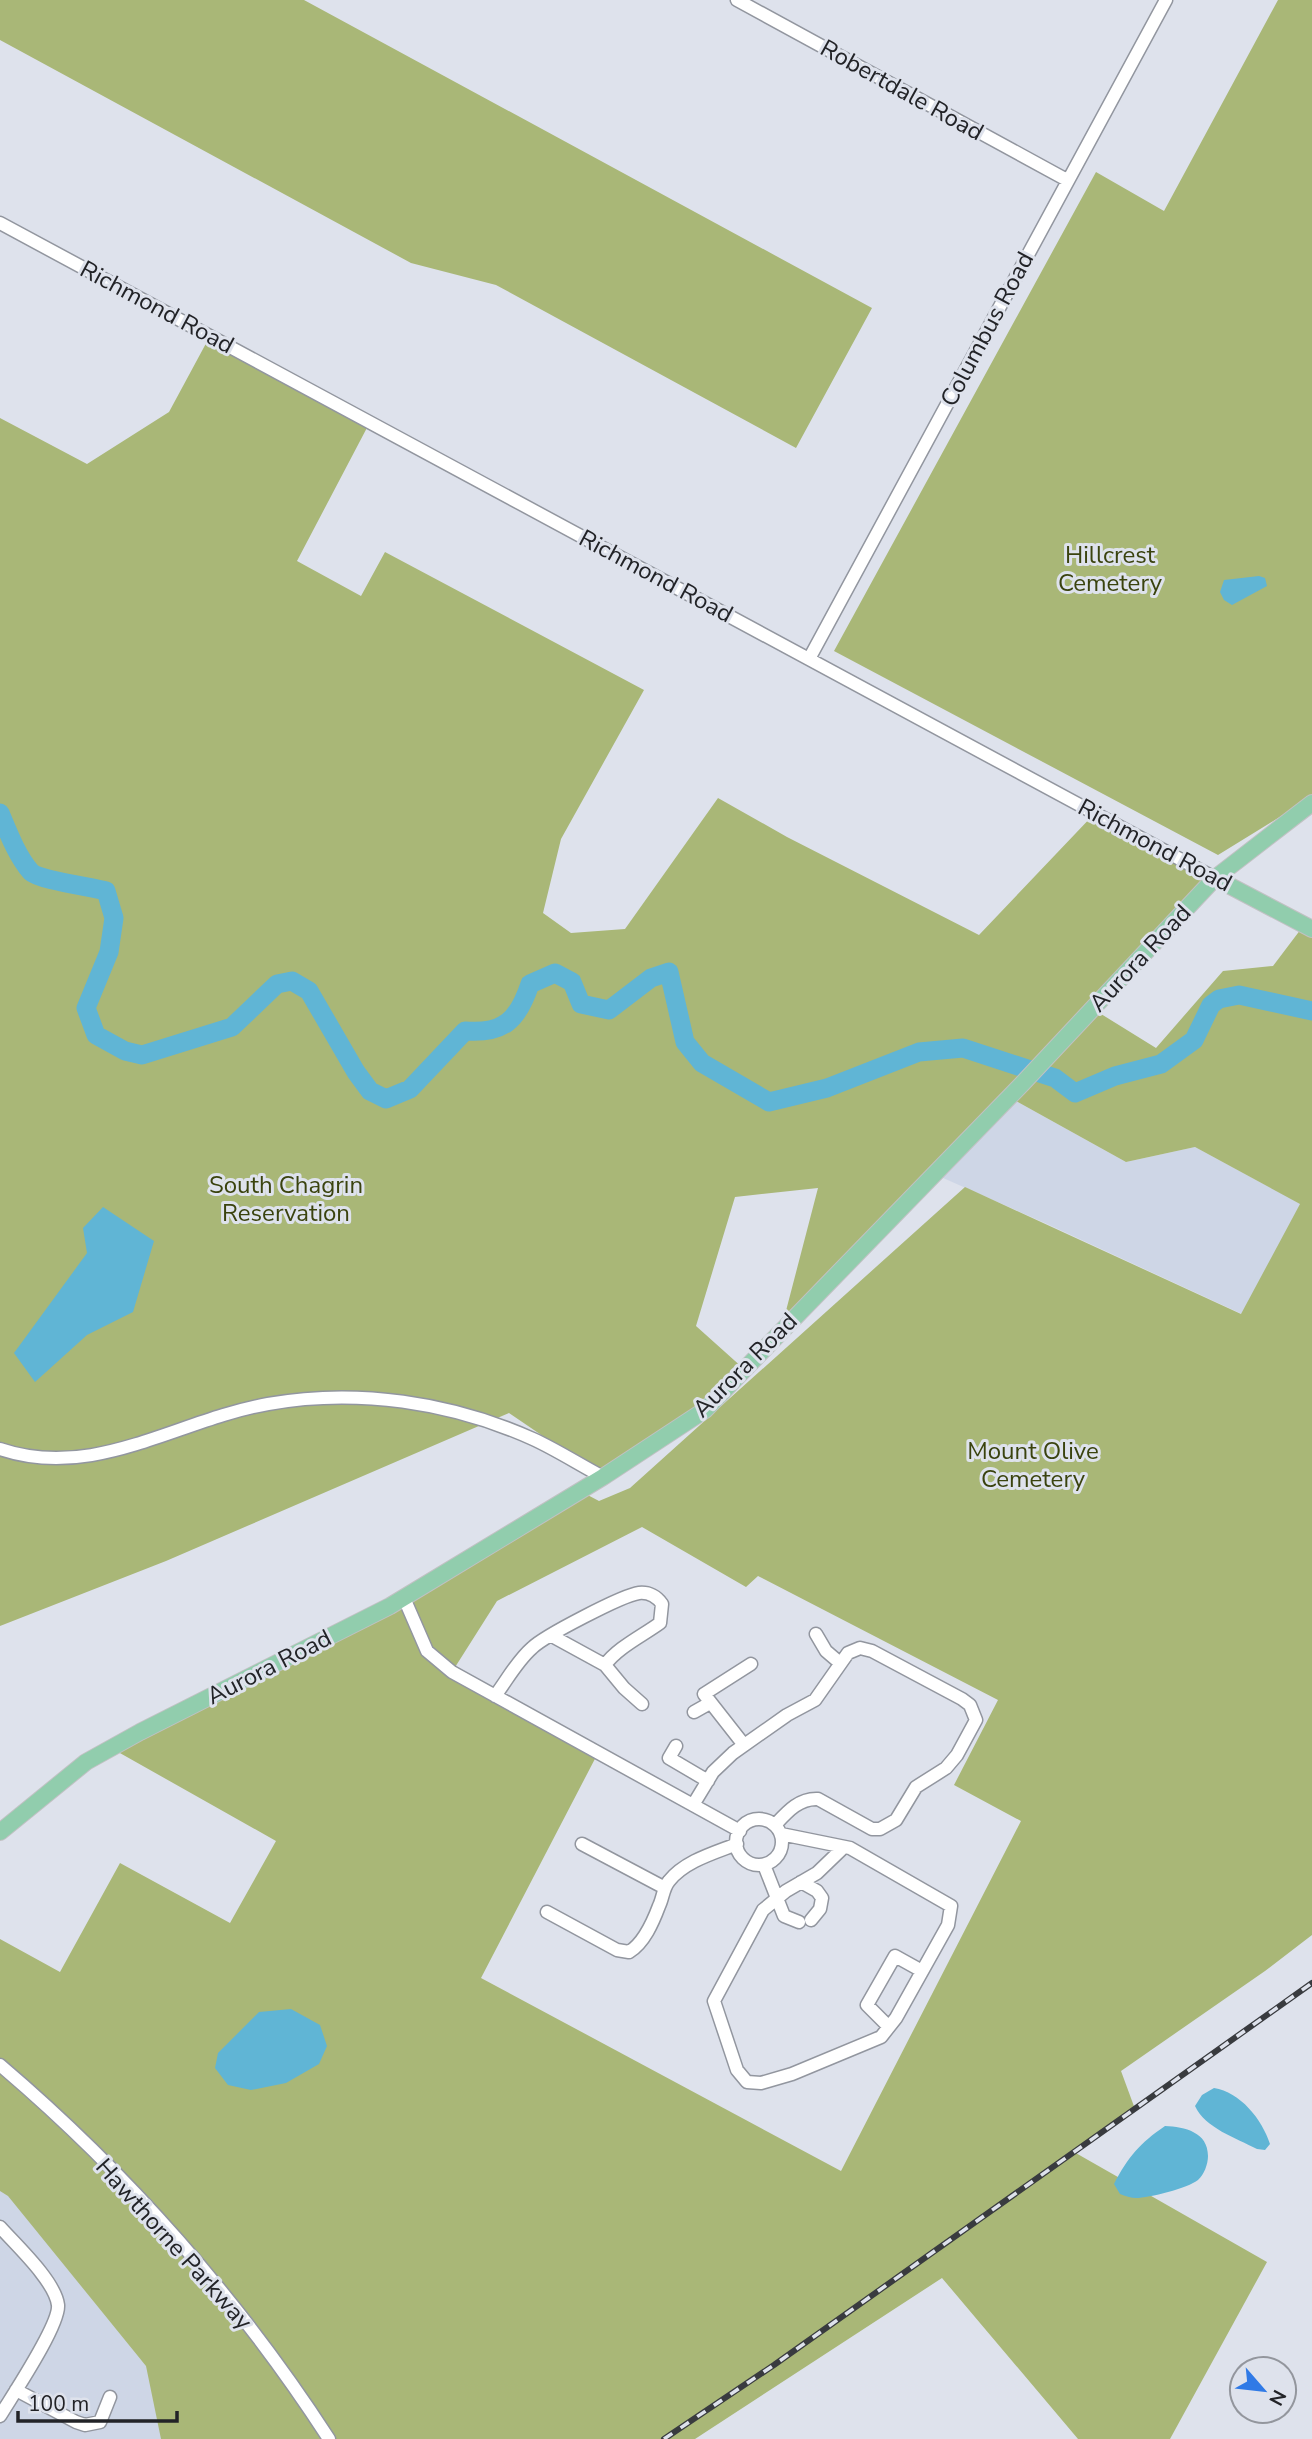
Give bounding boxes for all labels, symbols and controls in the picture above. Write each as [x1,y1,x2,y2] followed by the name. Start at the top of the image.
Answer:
[815,32,989,148] street label: Robertdale Road
[933,246,1041,412] street label: Columbus Road
[74,253,240,361] street label: Richmond Road
[573,522,739,630] street label: Richmond Road
[1058,539,1163,599] park label: Hillcrest Cemetery
[1072,791,1238,899] street label: Richmond Road
[1082,897,1198,1019] street label: Aurora Road
[209,1169,363,1229] park label: South Chagrin Reservation
[686,1306,804,1424] street label: Aurora Road
[967,1435,1099,1495] park label: Mount Olive Cemetery
[201,1622,337,1712] street label: Aurora Road
[88,2151,260,2337] street label: Hawthorne Parkway
[1228,2355,1298,2425] north arrow
[18,2380,177,2424] scale bar
[1262,2385,1292,2410] text: N
[28,2390,89,2418] text: 100 m

